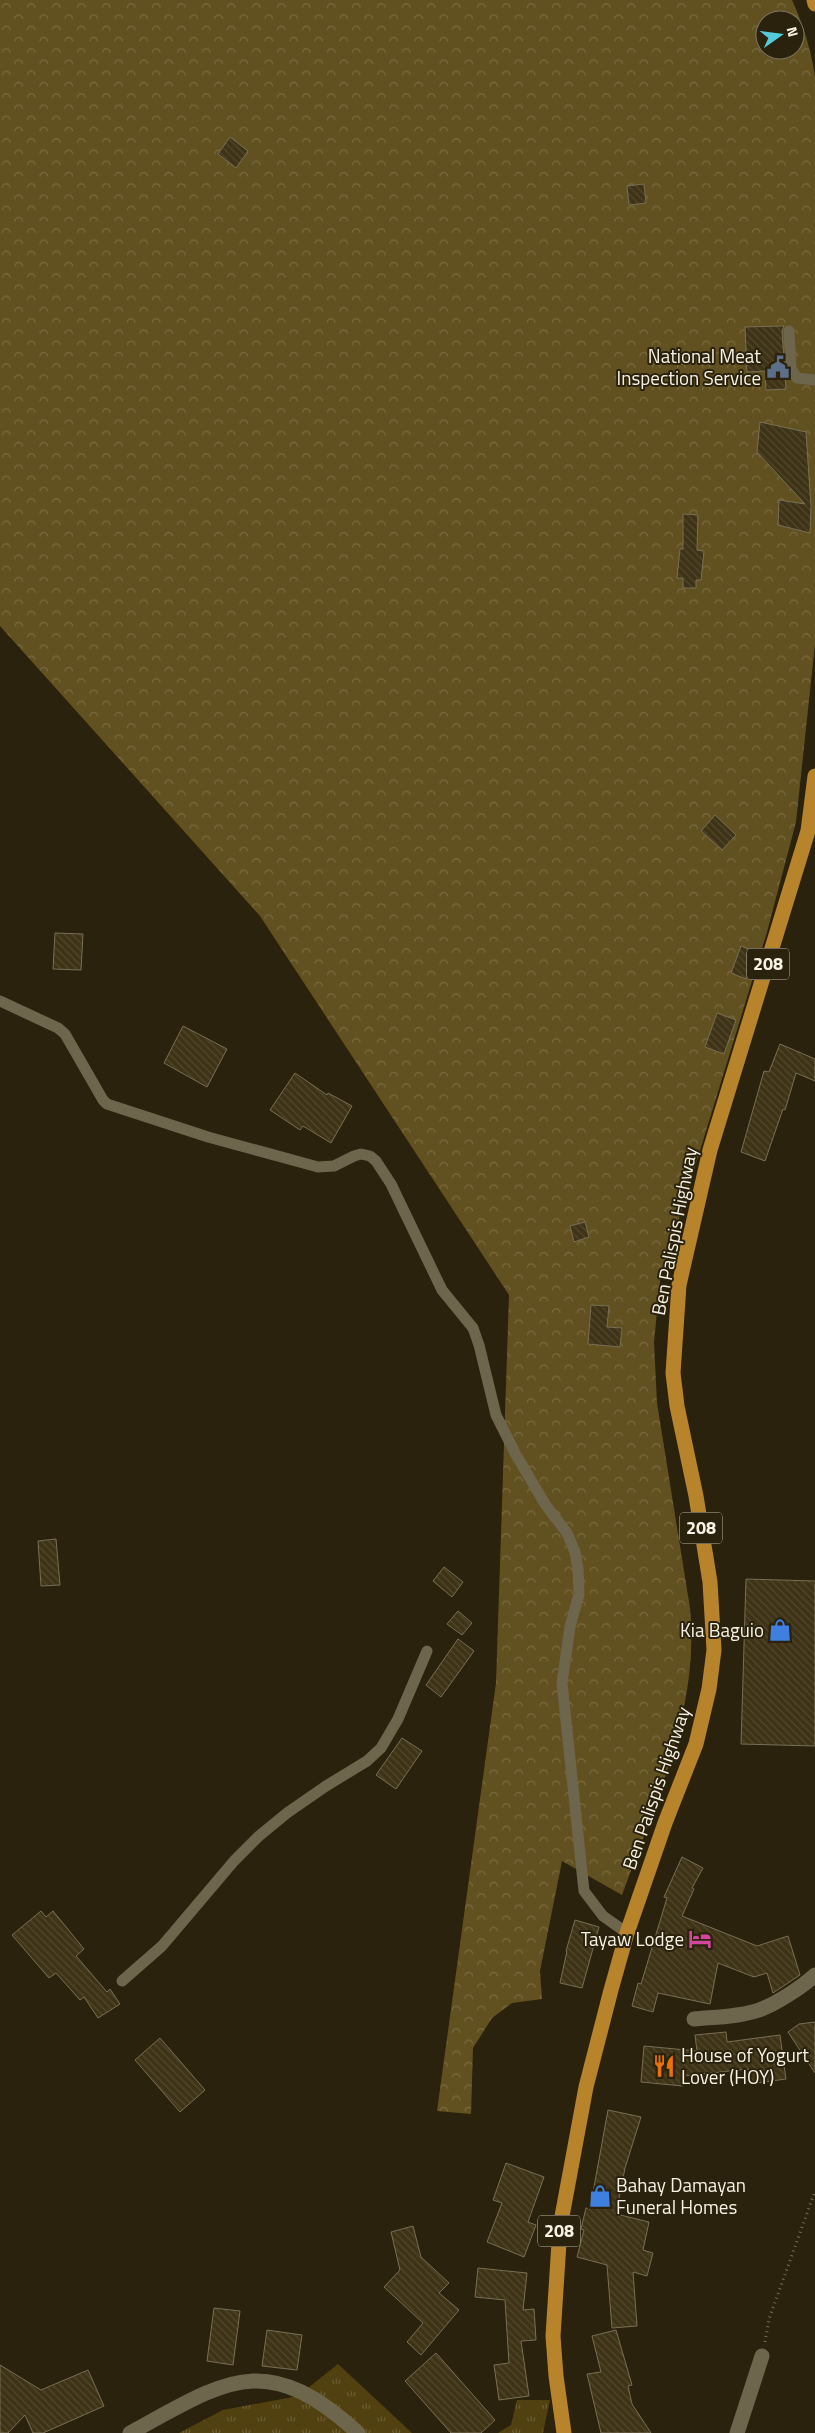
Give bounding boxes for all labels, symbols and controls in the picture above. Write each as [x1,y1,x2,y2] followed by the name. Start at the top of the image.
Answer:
[755,10,805,60] north arrow
[782,24,804,39] text: N
[617,341,761,392] place label: National Meat Inspection Service
[765,354,791,380] public building icon: National Meat Inspection Service
[747,949,789,980] road number: 208
[643,1144,704,1318] street label: Ben Palispis Highway
[680,1512,722,1544] road number: 208
[680,1615,764,1644] place label: Kia Baguio
[767,1617,793,1643] shop icon: Kia Baguio
[614,1702,697,1873] street label: Ben Palispis Highway
[581,1924,684,1953] place label: Tayaw Lodge
[687,1926,713,1952] hotel icon: Tayaw Lodge
[681,2040,809,2091] place label: House of Yogurt Lover (HOY)
[651,2053,677,2079] restaurant icon: House of Yogurt Lover (HOY)
[616,2170,746,2221] place label: Bahay Damayan Funeral Homes
[587,2183,613,2209] shop icon: Bahay Damayan Funeral Homes
[538,2216,580,2246] road number: 208

